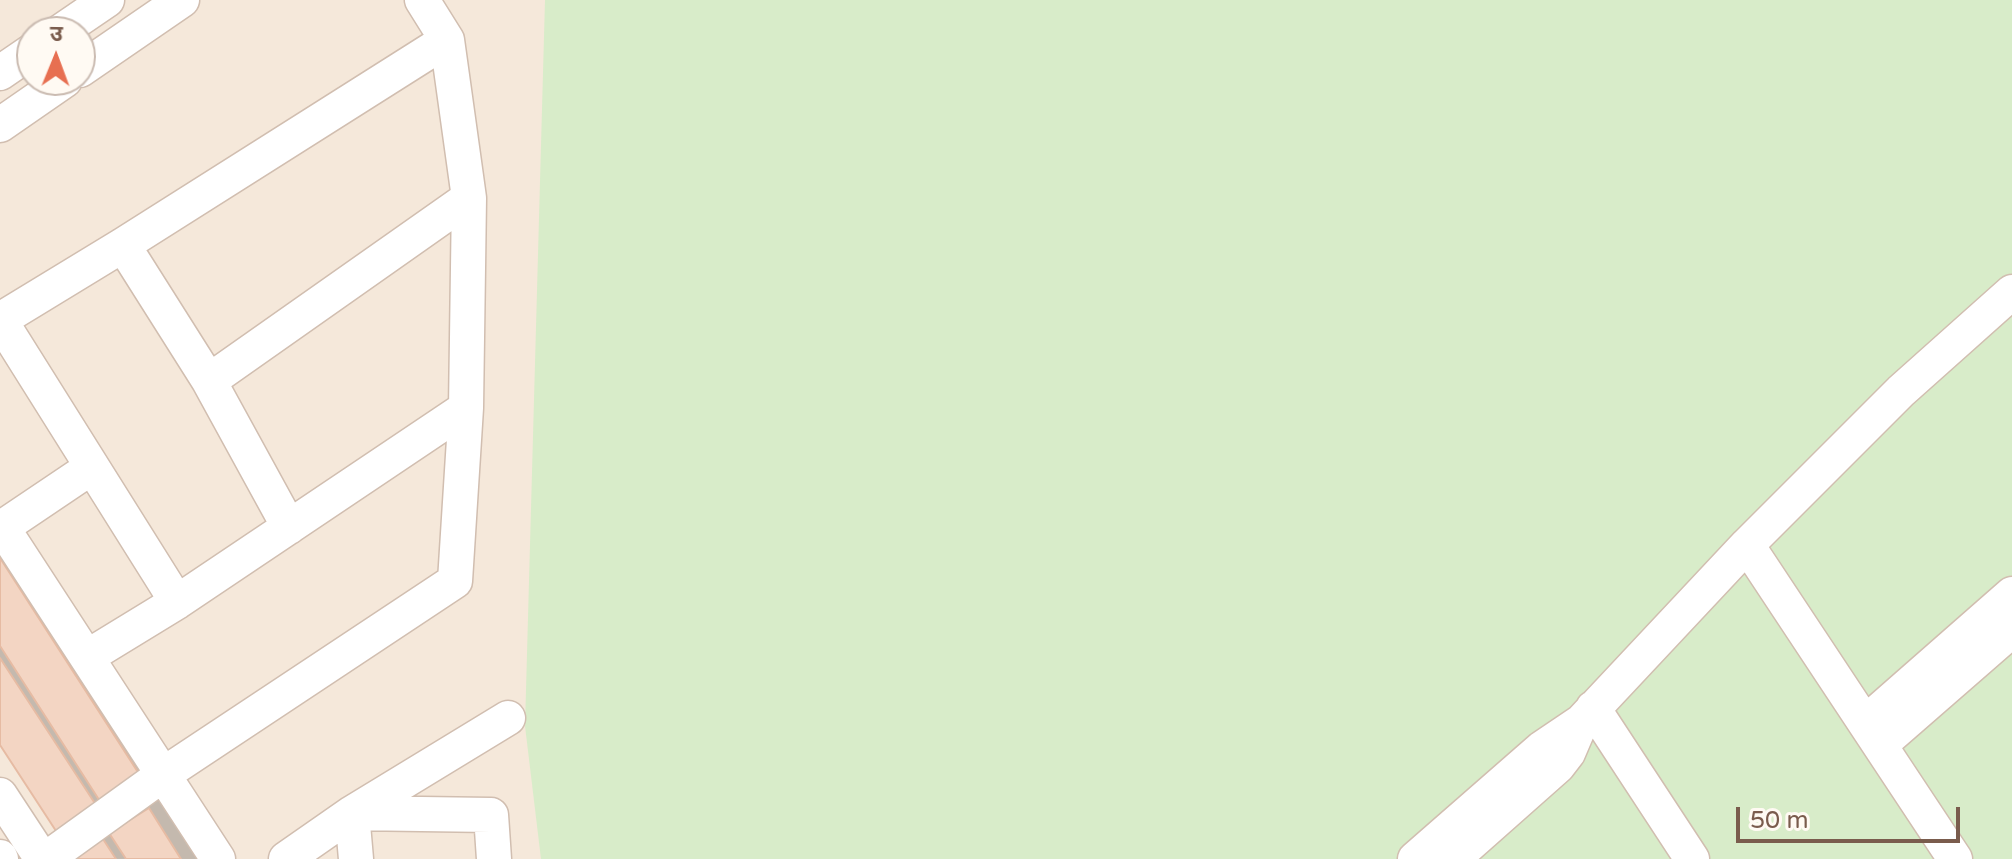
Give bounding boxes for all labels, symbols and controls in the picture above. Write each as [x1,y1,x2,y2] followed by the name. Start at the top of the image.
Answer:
[16,16,96,96] north arrow
[50,21,63,47] text: उ
[1740,791,1964,841] scale bar
[1750,806,1808,835] text: 50 m

